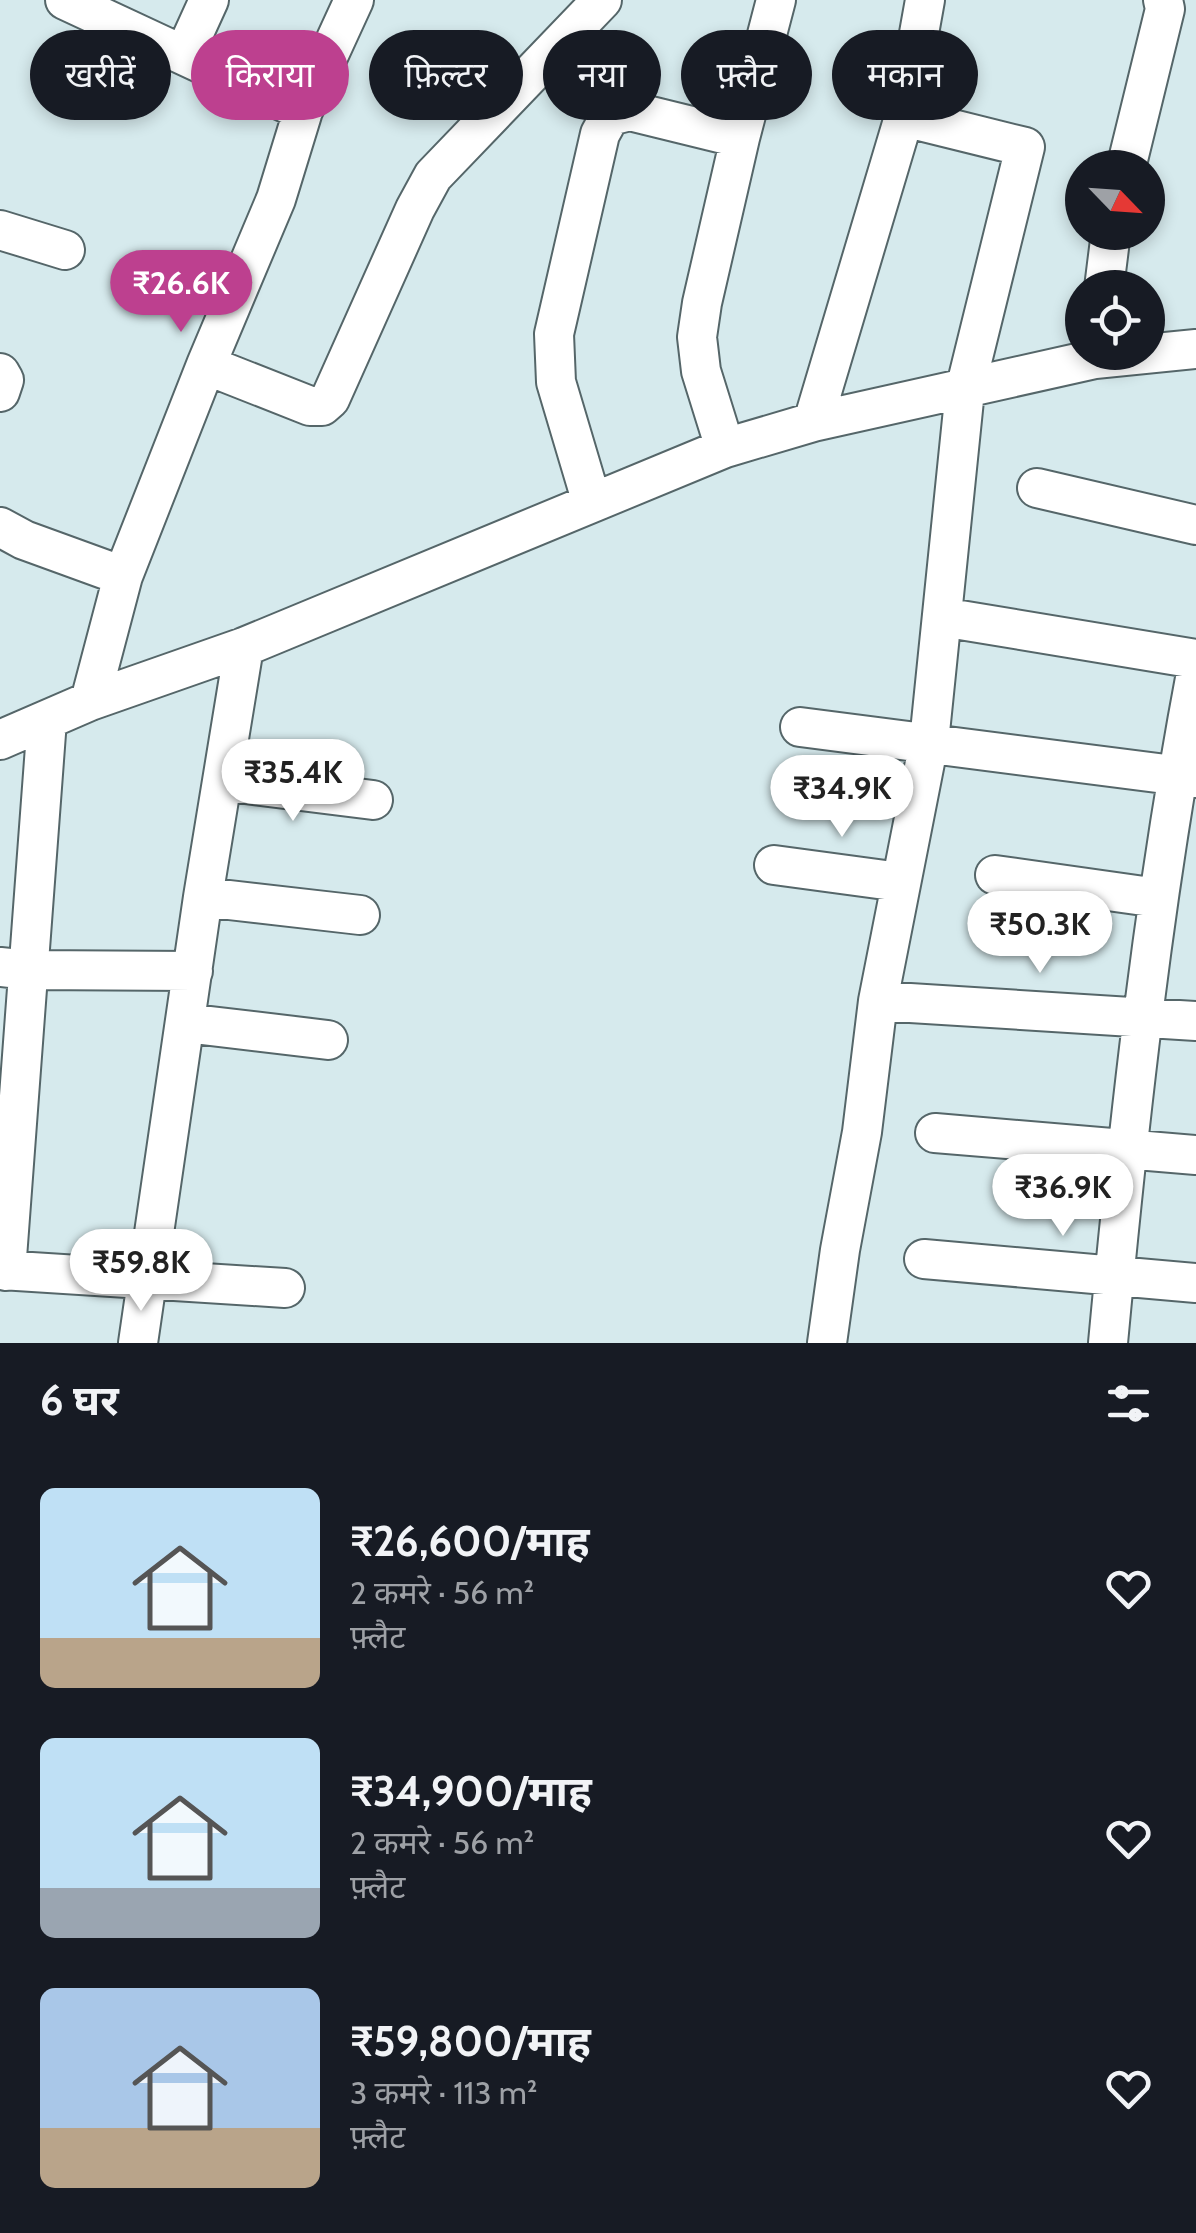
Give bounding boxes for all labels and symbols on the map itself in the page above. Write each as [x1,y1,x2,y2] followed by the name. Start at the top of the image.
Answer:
[1065,150,1165,250] north arrow
[100,250,262,335] pin: ₹26.6K
[212,739,374,824] pin: ₹35.4K
[761,755,923,840] pin: ₹34.9K
[959,891,1121,976] pin: ₹50.3K
[982,1154,1144,1239] pin: ₹36.9K
[60,1229,222,1314] pin: ₹59.8K

